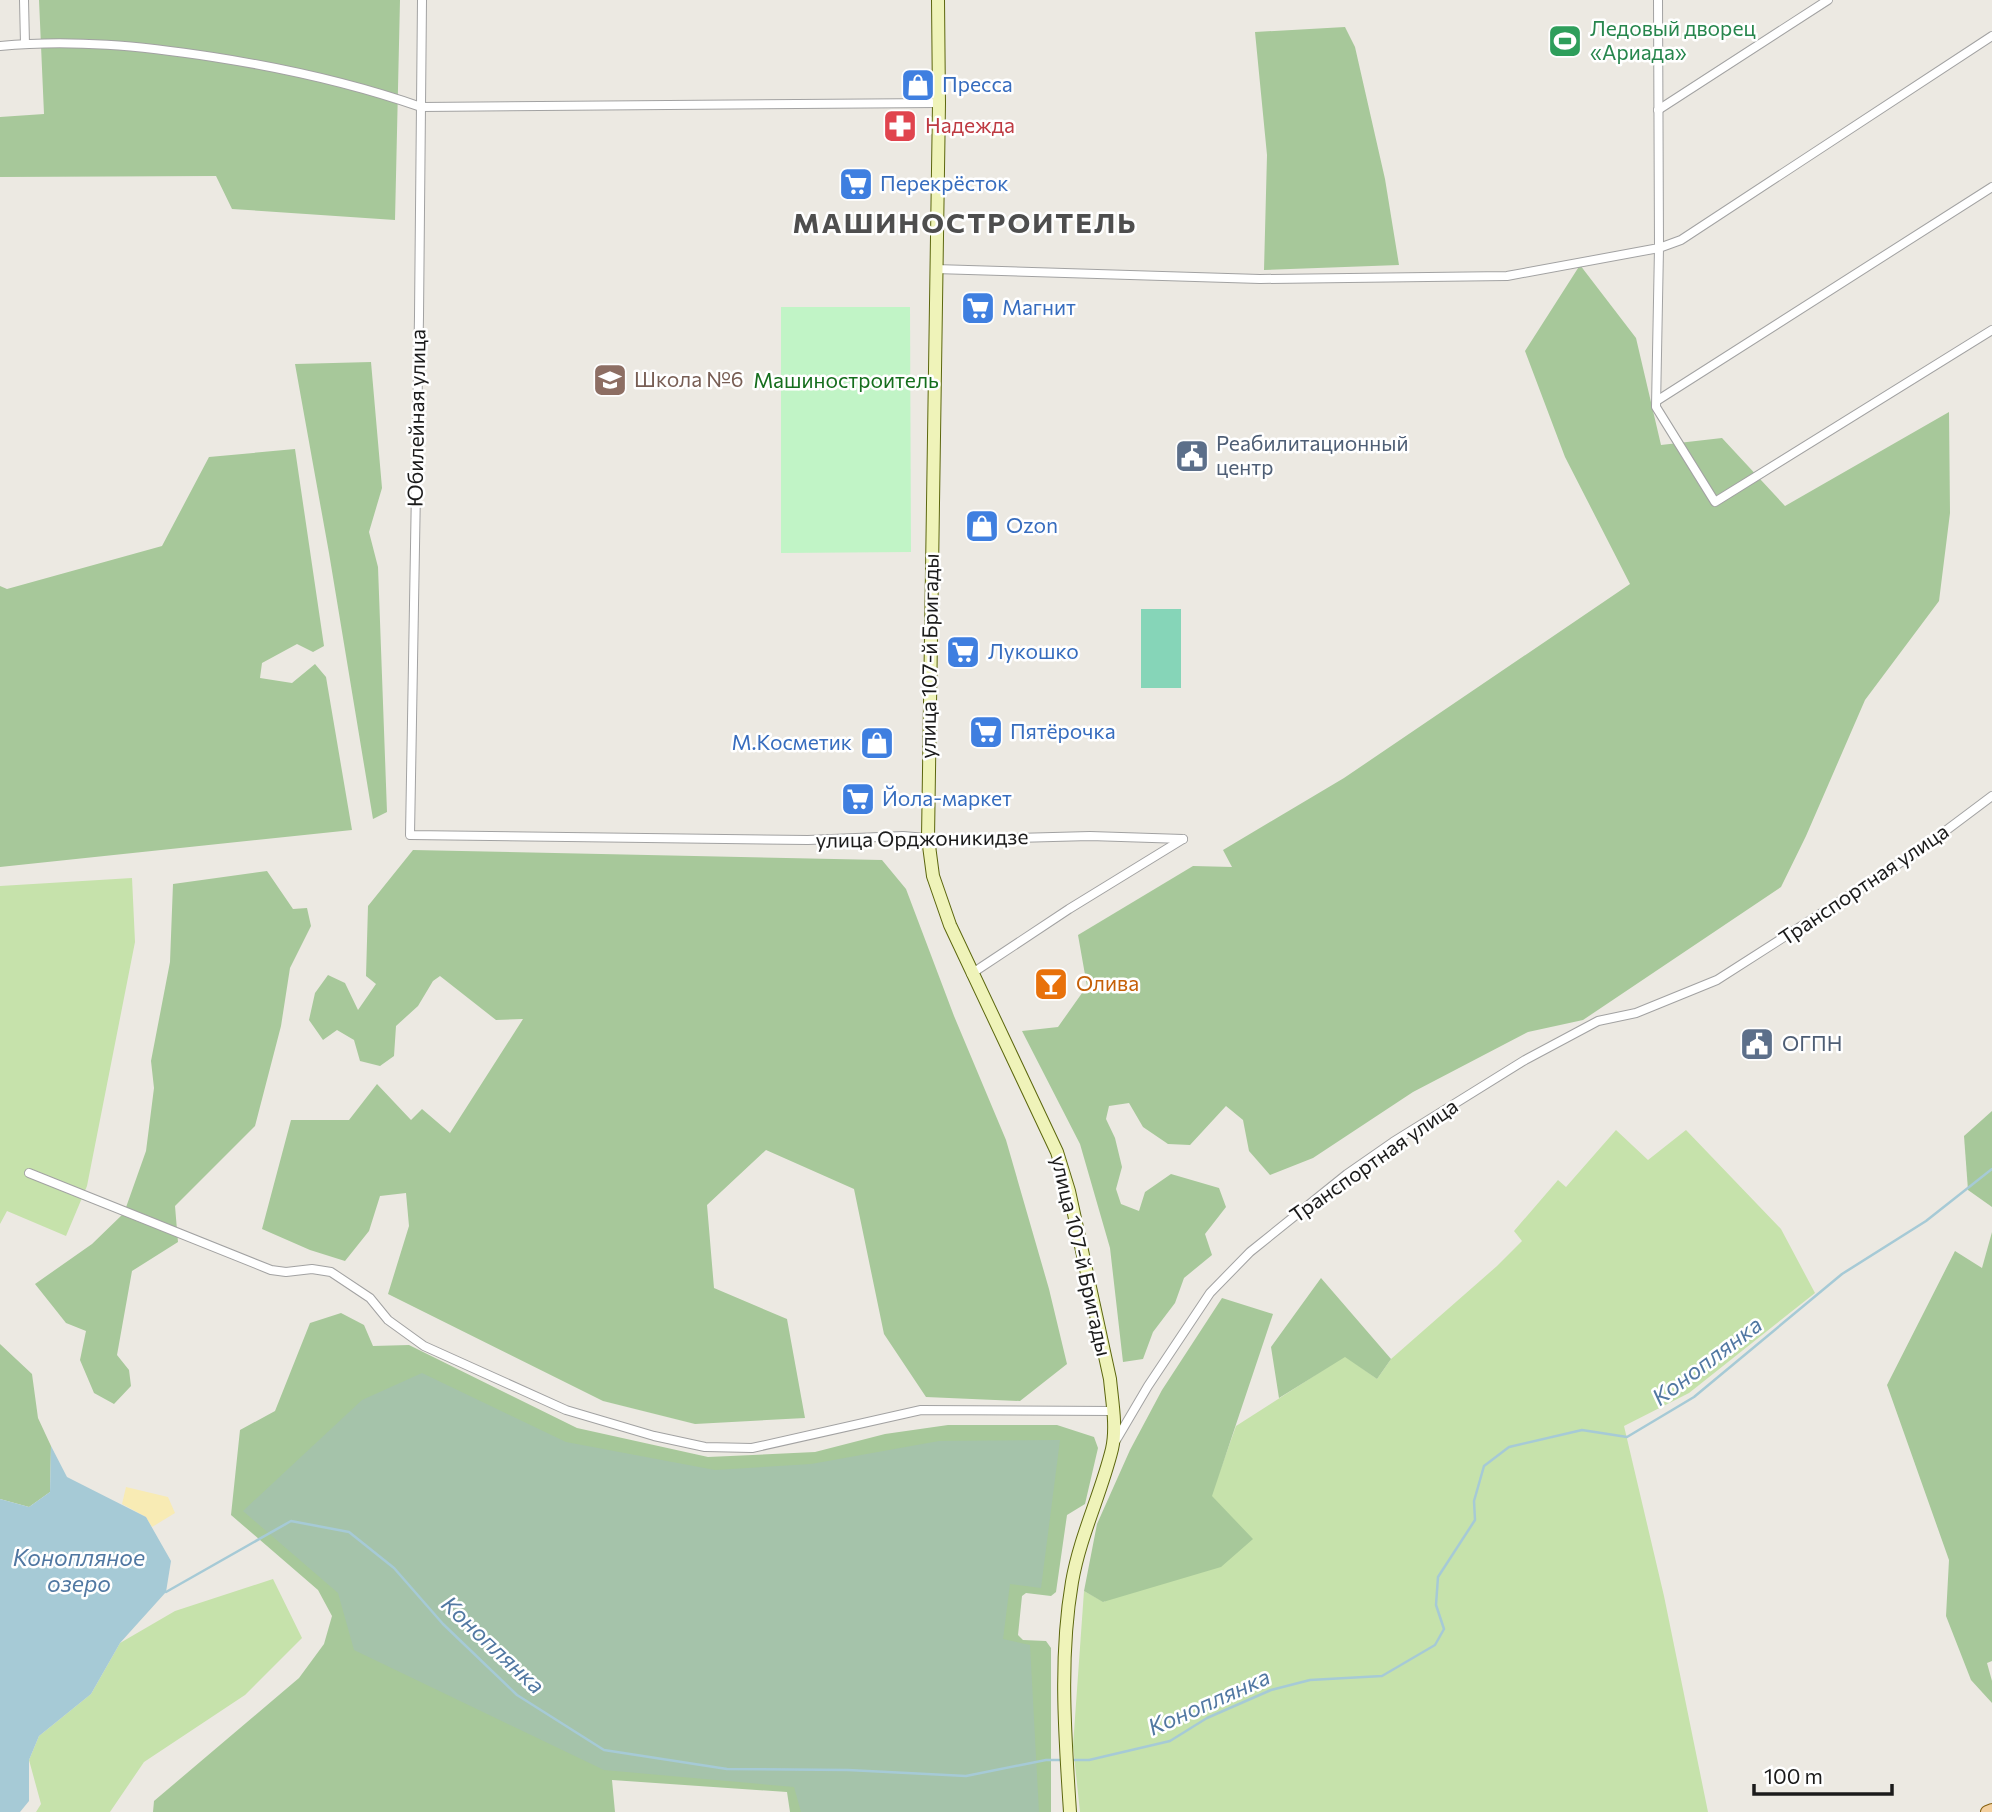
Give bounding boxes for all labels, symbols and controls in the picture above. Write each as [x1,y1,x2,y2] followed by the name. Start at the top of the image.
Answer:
[1590,15,1756,64] place label: Ледовый дворец «Ариада»
[1546,22,1584,60] sports icon: Ледовый дворец «Ариада»
[899,66,937,104] shop icon: Пресса
[942,71,1013,96] place label: Пресса
[881,107,919,145] pharmacy icon: Надежда
[925,112,1015,137] place label: Надежда
[837,165,875,203] supermarket icon: Перекрёсток
[880,170,1009,195] place label: Перекрёсток
[793,205,1137,239] district label: МАШИНОСТРОИТЕЛЬ
[959,289,997,327] supermarket icon: Магнит
[1002,294,1076,319] place label: Магнит
[401,329,430,507] street label: Юбилейная улица
[591,361,629,399] school or university icon: Школа №6
[634,366,744,391] place label: Школа №6
[753,367,939,392] park label: Машиностроитель
[1216,430,1408,479] place label: Реабилитационный центр
[1173,437,1211,475] public building icon: Реабилитационный центр
[963,507,1001,545] shop icon: Ozon
[1006,512,1058,537] place label: Ozon
[914,553,943,759] street label: улица 107-й Бригады
[944,633,982,671] supermarket icon: Лукошко
[988,638,1079,663] place label: Лукошко
[967,713,1005,751] supermarket icon: Пятёрочка
[1010,718,1116,743] place label: Пятёрочка
[858,724,896,762] shop icon: М.Косметик
[732,729,852,754] place label: М.Косметик
[839,780,877,818] supermarket icon: Йола-маркет
[882,785,1012,810] place label: Йола-маркет
[1774,818,1953,950] street label: Транспортная улица
[815,823,1029,852] street label: улица Орджоникидзе
[1032,965,1070,1003] bar icon: Олива
[1076,970,1139,995] place label: Олива
[1738,1025,1776,1063] public building icon: ОГПН
[1782,1030,1842,1055] place label: ОГПН
[1284,1092,1462,1227] street label: Транспортная улица
[1047,1153,1118,1358] street label: улица 107-й Бригады
[1646,1310,1767,1411] water label: Коноплянка
[13,1543,145,1597] water label: Конопляное озеро
[436,1589,551,1699] water label: Коноплянка
[1143,1662,1274,1740] water label: Коноплянка
[1754,1752,1892,1796] scale bar
[1764,1763,1823,1788] text: 100 m

